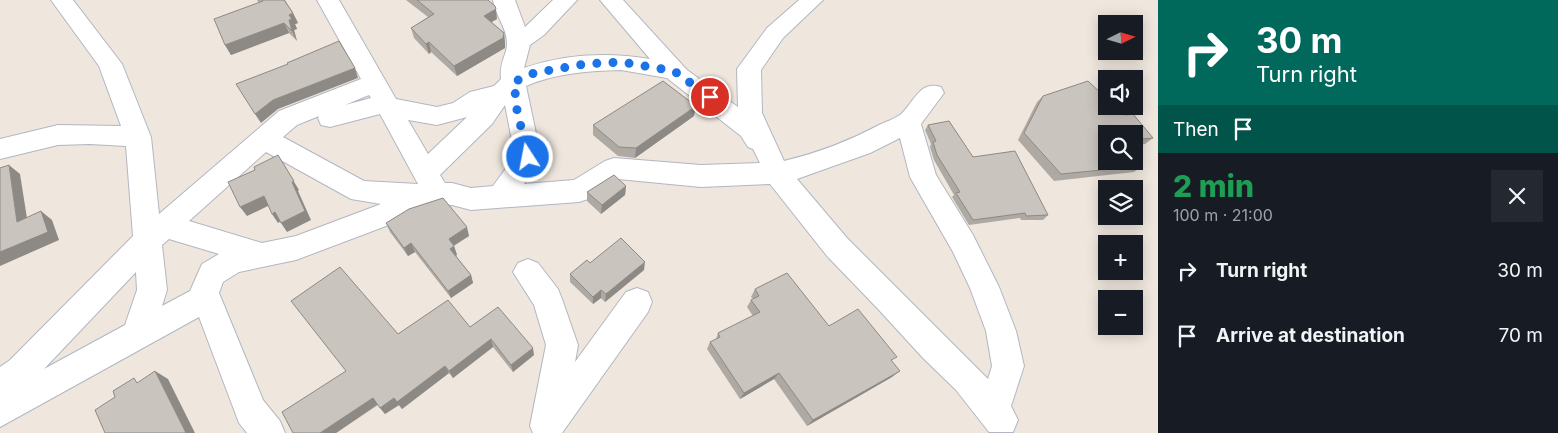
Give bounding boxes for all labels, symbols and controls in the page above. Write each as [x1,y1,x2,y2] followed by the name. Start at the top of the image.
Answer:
[1098,15,1142,60] north arrow
[1098,15,1143,335] map controls
[1256,19,1342,61] text: 30 m
[1173,20,1238,85] icon: right
[1256,61,1357,87] text: Turn right
[1098,70,1143,115] button: sound
[689,76,731,118] pin
[696,83,724,111] icon: arrive
[1229,115,1257,143] icon: arrive
[1173,118,1219,141] text: Then
[1098,125,1143,170] button: search
[501,130,553,182] position arrow
[1173,168,1254,204] text: 2 min
[1491,170,1543,222] button: close
[1098,180,1143,225] button: layers
[1173,205,1273,225] text: 100 m · 21:00
[1098,235,1143,280] button: +
[1173,257,1201,285] icon: right
[1216,259,1307,282] text: Turn right
[1497,259,1543,282] text: 30 m
[1098,290,1143,335] button: −
[1173,322,1201,350] icon: arrive
[1216,324,1405,347] text: Arrive at destination
[1499,324,1543,347] text: 70 m

